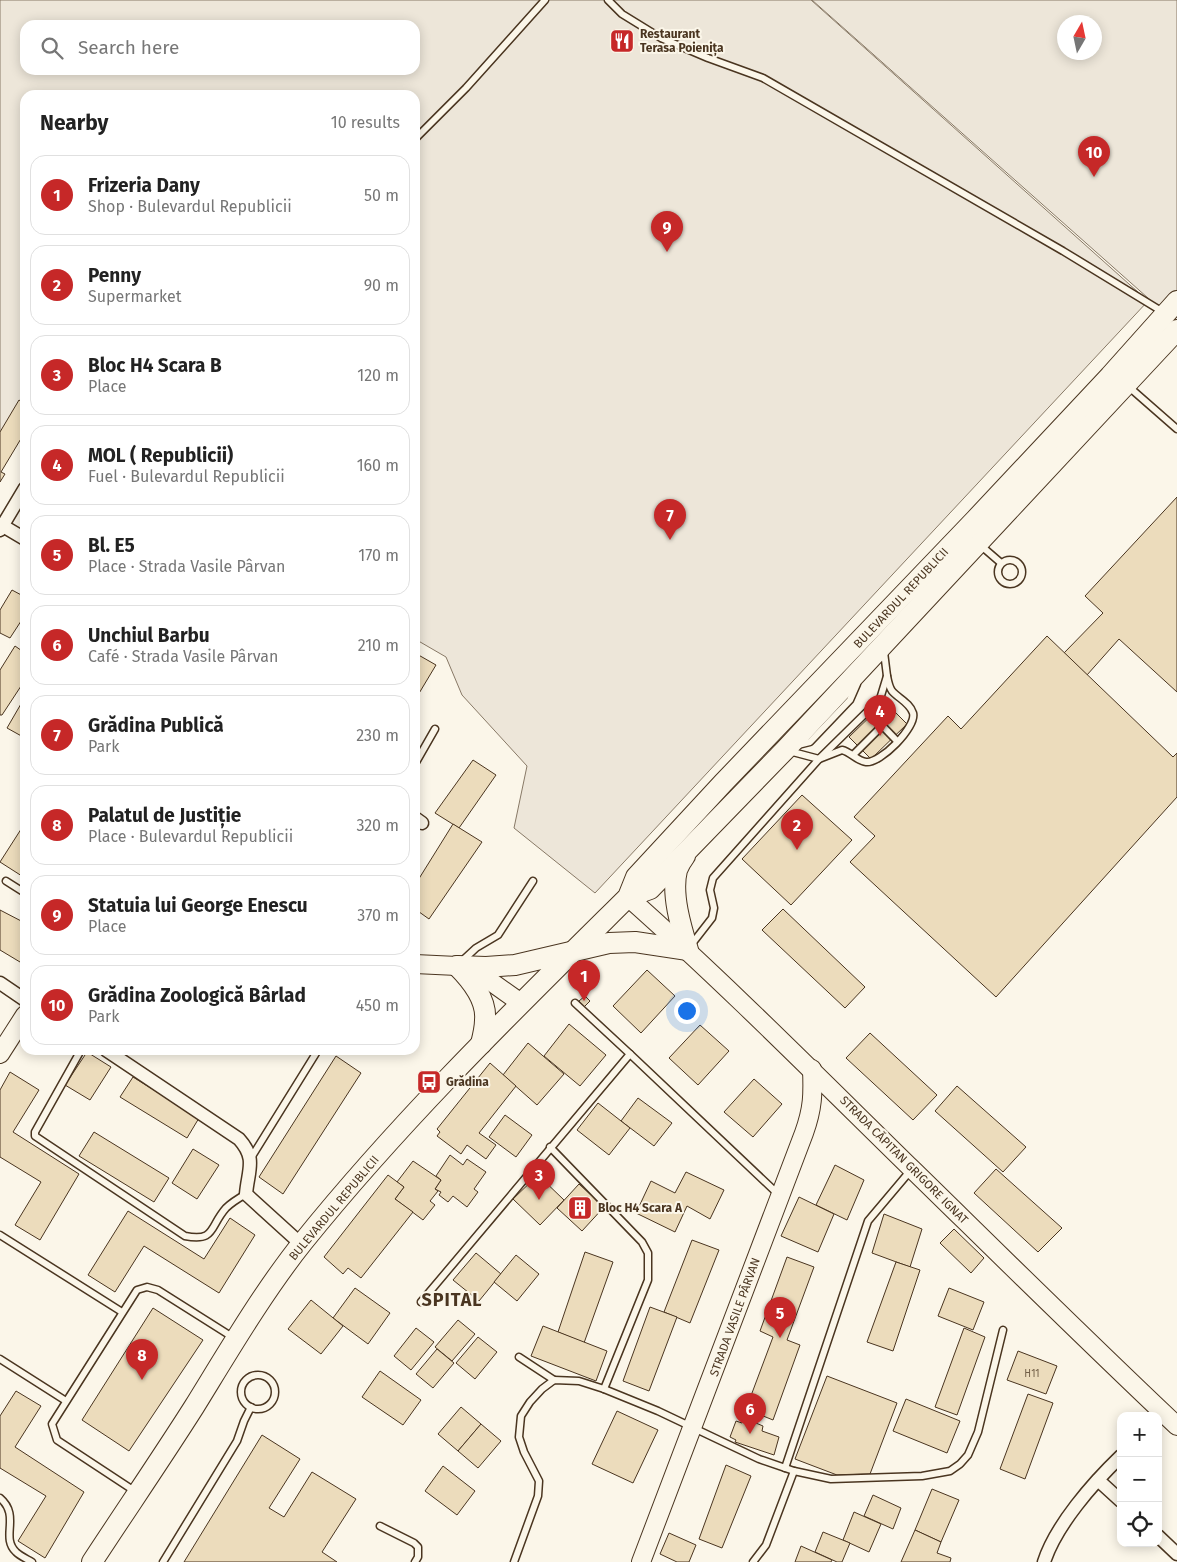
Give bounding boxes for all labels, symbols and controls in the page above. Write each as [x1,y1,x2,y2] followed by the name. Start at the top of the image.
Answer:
[1057,15,1102,60] north arrow
[20,20,420,75] search box
[640,27,724,56] place label: Restaurant Terasa Poienița
[609,28,635,54] restaurant icon: Restaurant Terasa Poienița
[38,34,66,62] icon: search
[78,36,179,59] text: Search here
[40,110,108,136] text: Nearby
[331,113,400,132] text: 10 results
[1078,136,1110,177] pin: 10
[88,174,200,197] text: Frizeria Dany
[53,186,61,205] text: 1
[364,186,399,205] text: 50 m
[88,197,292,216] text: Shop · Bulevardul Republicii
[651,211,683,252] pin: 9
[88,264,141,287] text: Penny
[53,276,61,295] text: 2
[364,276,399,295] text: 90 m
[88,287,182,306] text: Supermarket
[88,354,222,377] text: Bloc H4 Scara B
[53,366,61,385] text: 3
[357,366,399,385] text: 120 m
[88,377,127,396] text: Place
[88,444,233,467] text: MOL ( Republicii)
[52,456,62,475] text: 4
[357,456,399,475] text: 160 m
[88,467,285,486] text: Fuel · Bulevardul Republicii
[654,499,686,540] pin: 7
[88,534,135,557] text: Bl. E5
[851,545,951,651] street label: BULEVARDUL REPUBLICII
[53,546,61,565] text: 5
[358,546,399,565] text: 170 m
[88,557,286,576] text: Place · Strada Vasile Pârvan
[88,624,210,647] text: Unchiul Barbu
[52,636,62,655] text: 6
[358,636,399,655] text: 210 m
[88,647,278,666] text: Café · Strada Vasile Pârvan
[864,695,896,736] pin: 4
[88,714,224,737] text: Grădina Publică
[53,726,61,745] text: 7
[356,726,399,745] text: 230 m
[88,737,120,756] text: Park
[88,804,241,827] text: Palatul de Justiție
[781,809,813,850] pin: 2
[52,816,62,835] text: 8
[356,816,399,835] text: 320 m
[88,827,293,846] text: Place · Bulevardul Republicii
[88,894,308,917] text: Statuia lui George Enescu
[53,906,61,925] text: 9
[357,906,399,925] text: 370 m
[88,917,127,936] text: Place
[568,960,600,1001] pin: 1
[88,984,306,1007] text: Grădina Zoologică Bârlad
[49,996,65,1015] text: 10
[356,996,399,1015] text: 450 m
[674,998,700,1024] your location
[88,1007,120,1026] text: Park
[416,1069,442,1095] bus stop icon: Grădina
[446,1075,489,1089] place label: Grădina
[837,1092,972,1227] street label: STRADA CĂPITAN GRIGORE IGNAT
[286,1153,382,1263] street label: BULEVARDUL REPUBLICII
[523,1159,555,1200] pin: 3
[567,1195,593,1221] building icon: Bloc H4 Scara A
[598,1201,683,1215] place label: Bloc H4 Scara A
[706,1255,763,1378] street label: STRADA VASILE PÂRVAN
[421,1289,483,1311] district label: SPITAL
[764,1297,796,1338] pin: 5
[126,1339,158,1380] pin: 8
[1024,1368,1040,1380] house number: H11
[734,1393,766,1434] pin: 6
[1117,1412,1162,1547] map controls
[1117,1412,1162,1457] button: +
[1117,1457,1162,1502] button: −
[1117,1502,1162,1547] button: locate

